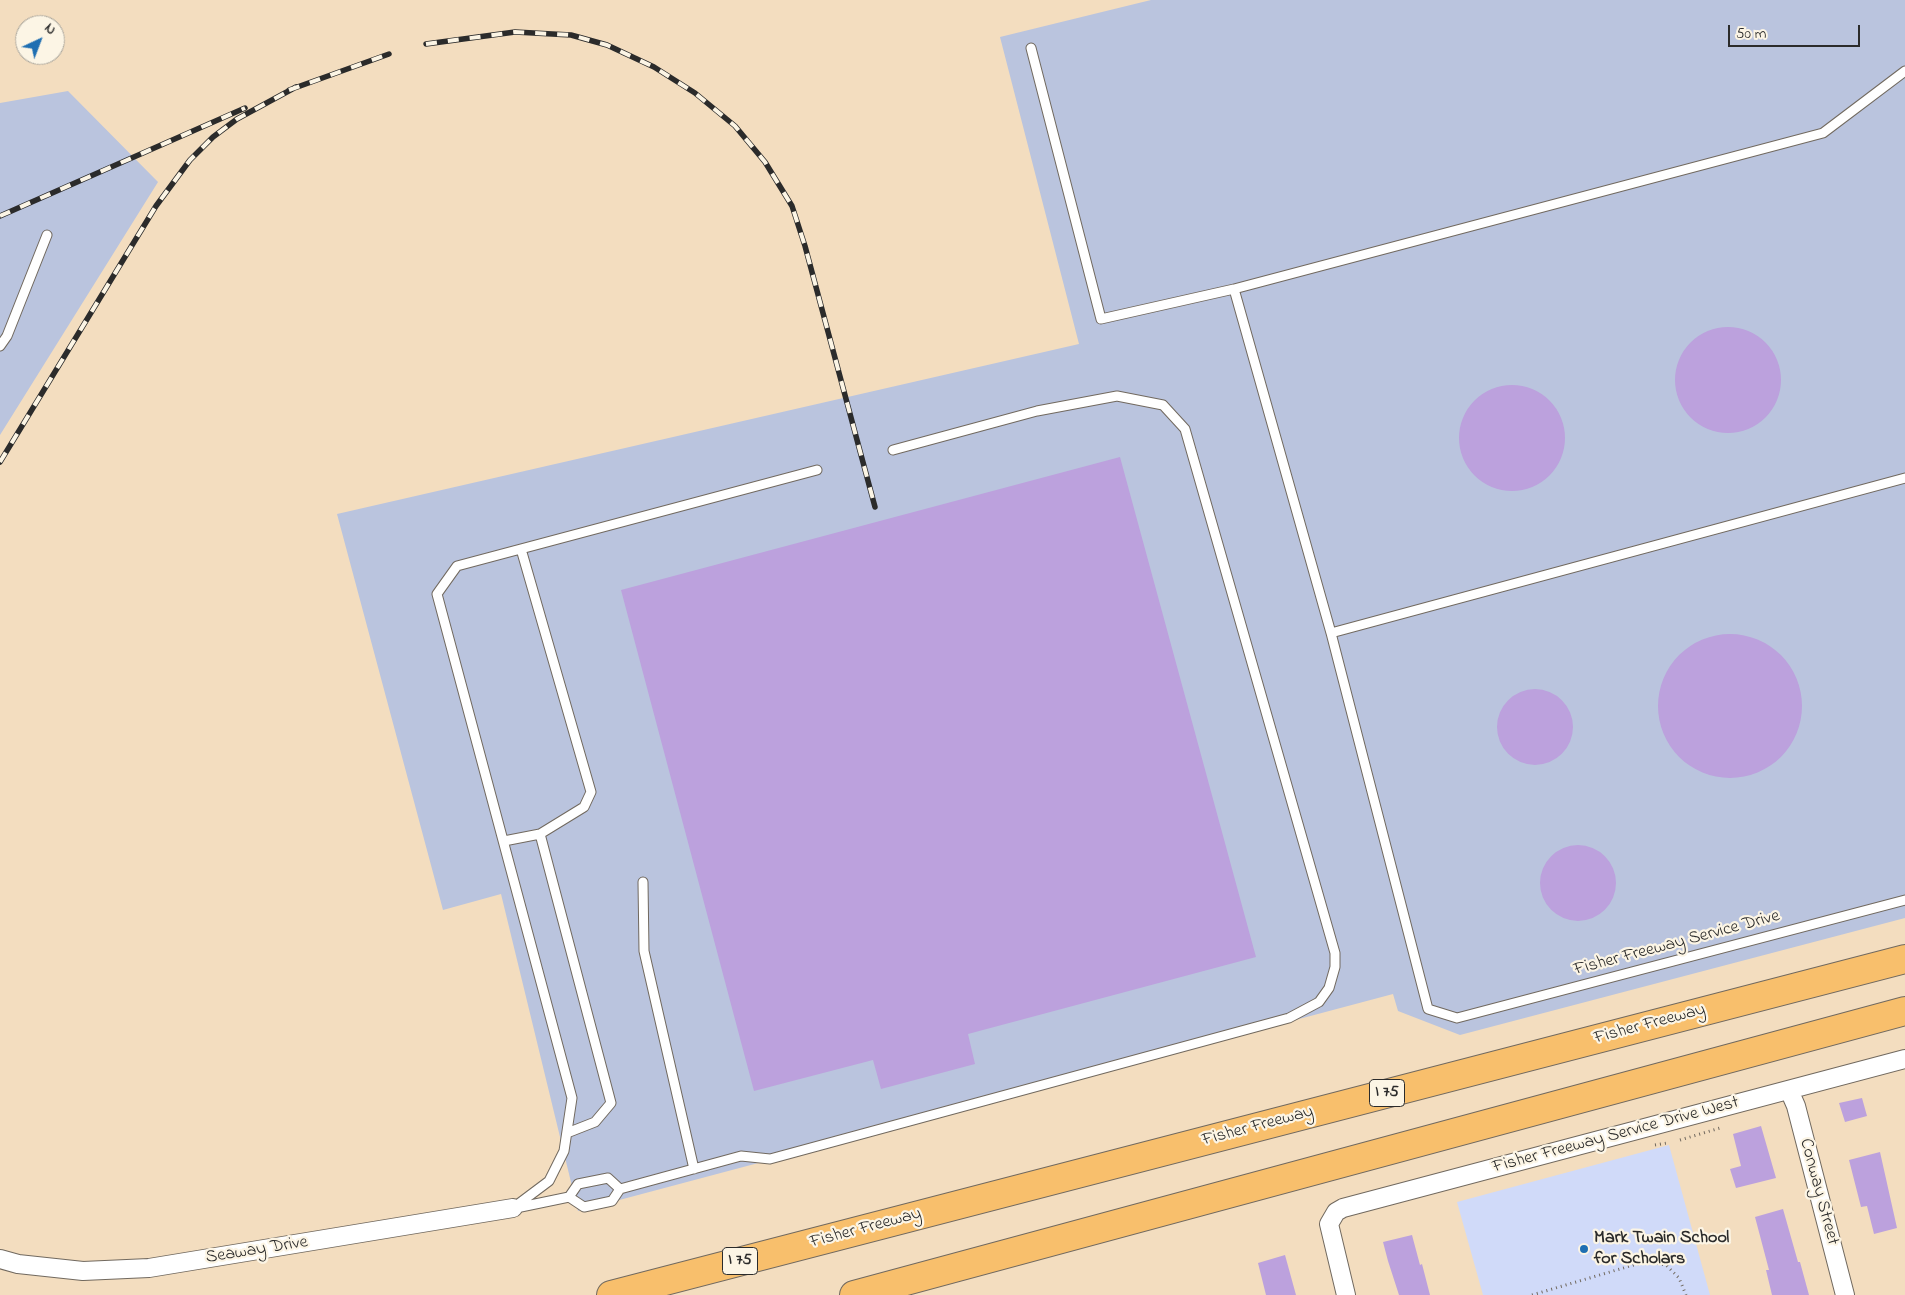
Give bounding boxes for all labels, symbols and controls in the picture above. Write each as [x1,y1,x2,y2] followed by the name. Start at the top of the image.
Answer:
[15,15,65,65] north arrow
[1730,15,1862,47] scale bar
[39,18,61,40] text: N
[1736,23,1766,45] text: 50 m
[1572,906,1782,982] street label: Fisher Freeway Service Drive
[1592,1000,1708,1050] street label: Fisher Freeway
[1370,1080,1404,1106] road number: I 75
[1491,1093,1741,1179] street label: Fisher Freeway Service Drive West
[1200,1102,1316,1152] street label: Fisher Freeway
[1793,1136,1843,1248] street label: Conway Street
[808,1204,924,1254] street label: Fisher Freeway
[1594,1228,1729,1270] place label: Mark Twain School for Scholars
[204,1232,310,1270] street label: Seaway Drive
[1578,1243,1590,1255] marker: Mark Twain School for Scholars
[722,1248,758,1274] road number: I 75

